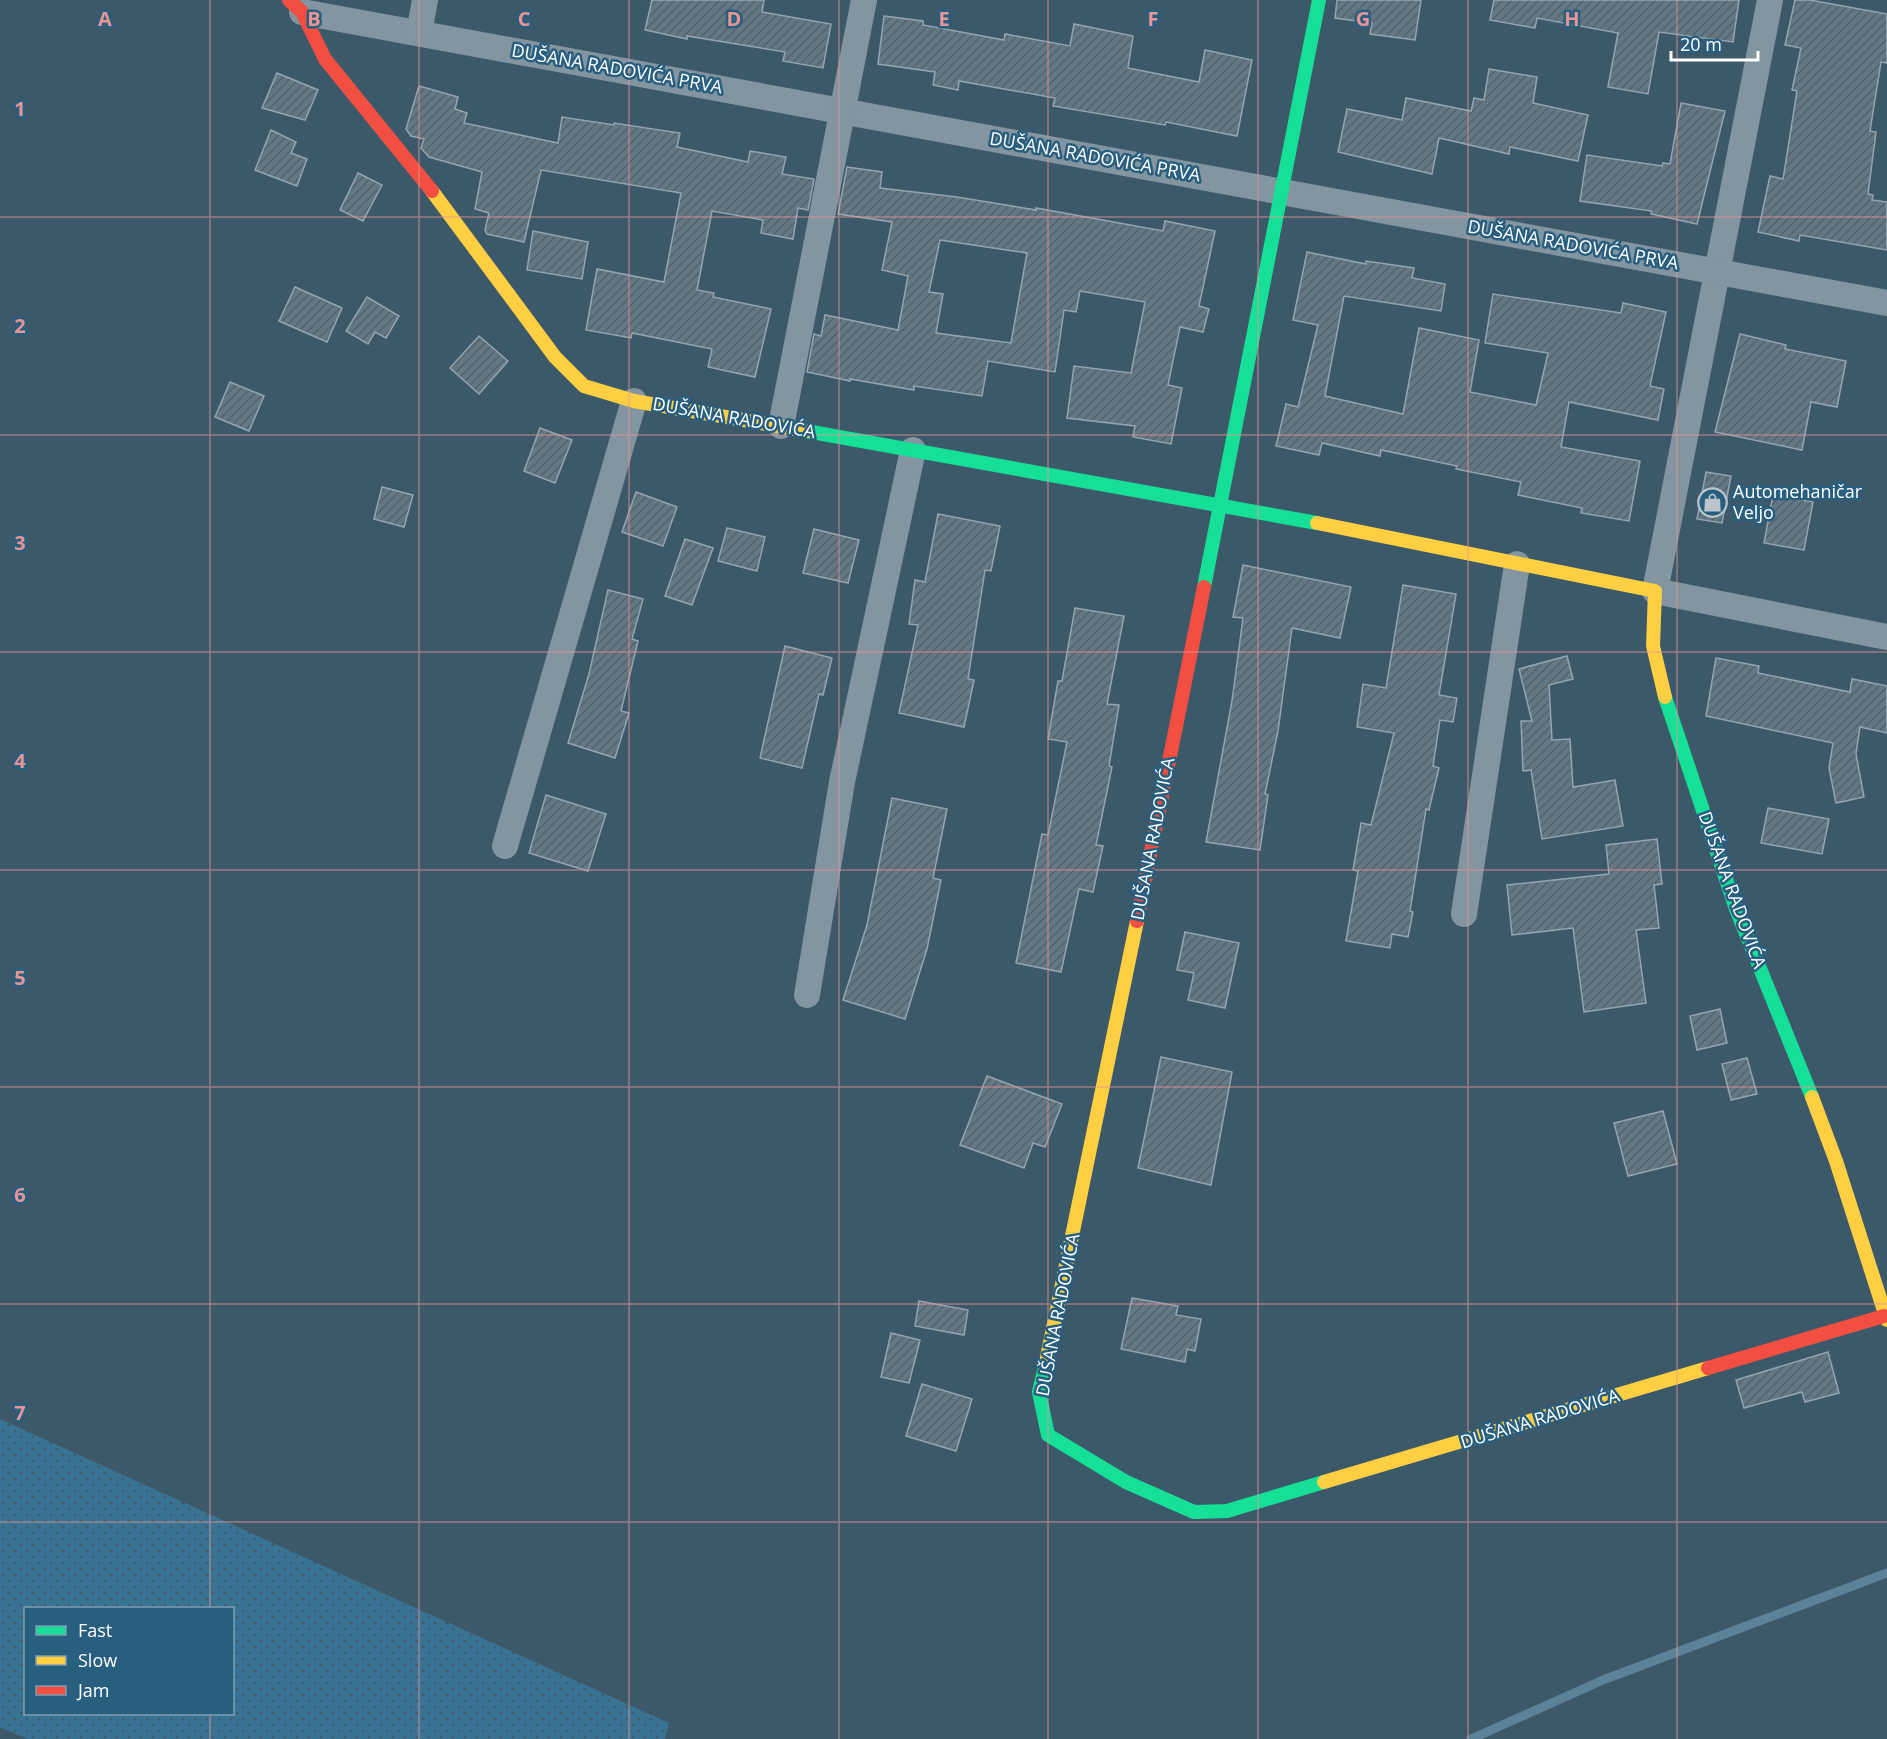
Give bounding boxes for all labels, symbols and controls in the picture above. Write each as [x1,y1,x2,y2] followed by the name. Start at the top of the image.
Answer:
[98,5,112,32] text: A
[307,5,321,32] text: B
[518,5,531,32] text: C
[727,5,741,32] text: D
[938,5,950,32] text: E
[1148,5,1158,32] text: F
[1356,5,1370,32] text: G
[1564,5,1580,32] text: H
[1671,24,1758,62] scale bar
[1680,32,1722,56] text: 20 m
[510,38,725,99] street label: DUŠANA RADOVIĆA PRVA
[14,95,26,122] text: 1
[988,126,1203,187] street label: DUŠANA RADOVIĆA PRVA
[1466,214,1681,275] street label: DUŠANA RADOVIĆA PRVA
[14,312,26,339] text: 2
[651,391,818,443] street label: DUŠANA RADOVIĆA
[1733,479,1863,524] place label: Automehaničar Veljo
[1696,486,1728,518] shop icon: Automehaničar Veljo
[14,529,26,556] text: 3
[14,747,26,774] text: 4
[1124,755,1180,922] street label: DUŠANA RADOVIĆA
[1693,808,1773,972] street label: DUŠANA RADOVIĆA
[14,964,26,991] text: 5
[14,1181,26,1208] text: 6
[1029,1231,1085,1398] street label: DUŠANA RADOVIĆA
[1457,1382,1623,1454] street label: DUŠANA RADOVIĆA
[14,1399,26,1426] text: 7
[24,1607,234,1715] legend
[78,1618,112,1642] text: Fast
[78,1648,117,1672] text: Slow
[76,1678,110,1702] text: Jam

